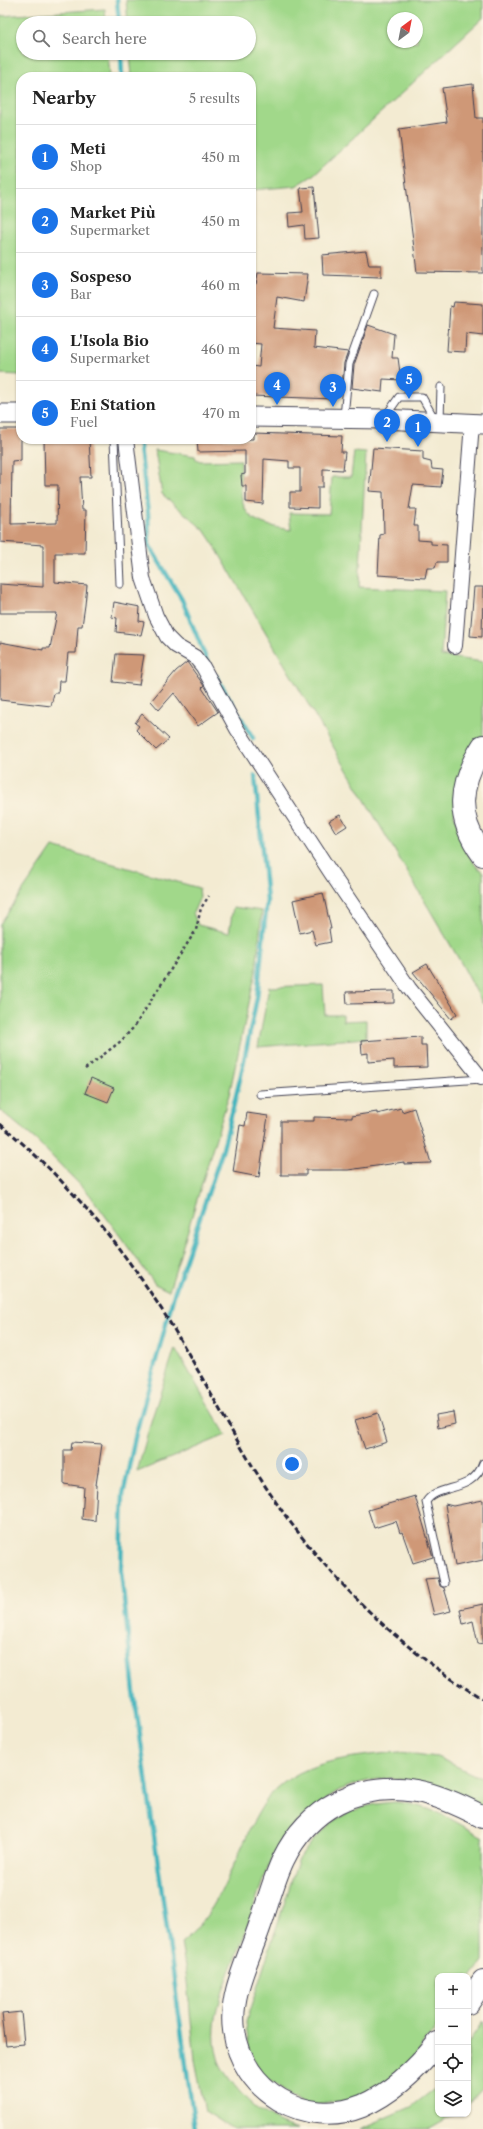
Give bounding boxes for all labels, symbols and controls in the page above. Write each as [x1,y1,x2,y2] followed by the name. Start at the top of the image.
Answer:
[387,12,423,48] north arrow
[16,16,256,60] search box
[30,27,52,49] icon: search
[62,29,147,48] text: Search here
[32,88,96,108] text: Nearby
[189,90,240,106] text: 5 results
[70,139,106,158] text: Meti
[42,149,48,165] text: 1
[202,149,240,165] text: 450 m
[70,158,102,174] text: Shop
[70,203,156,222] text: Market Più
[41,213,49,229] text: 2
[202,213,240,229] text: 450 m
[70,222,150,238] text: Supermarket
[70,267,132,286] text: Sospeso
[41,277,49,293] text: 3
[201,277,240,293] text: 460 m
[70,286,91,302] text: Bar
[70,331,149,350] text: L'Isola Bio
[41,341,49,357] text: 4
[201,341,240,357] text: 460 m
[70,350,150,366] text: Supermarket
[396,366,422,399] pin: 5
[264,372,290,405] pin: 4
[320,374,346,407] pin: 3
[70,395,156,414] text: Eni Station
[41,405,49,421] text: 5
[202,405,240,421] text: 470 m
[374,409,400,442] pin: 2
[70,414,98,430] text: Fuel
[405,414,431,447] pin: 1
[282,1454,302,1474] your location
[435,1973,471,2117] map controls
[435,1973,471,2009] button: +
[435,2009,471,2045] button: −
[435,2045,471,2081] button: locate
[435,2081,471,2117] button: layers

